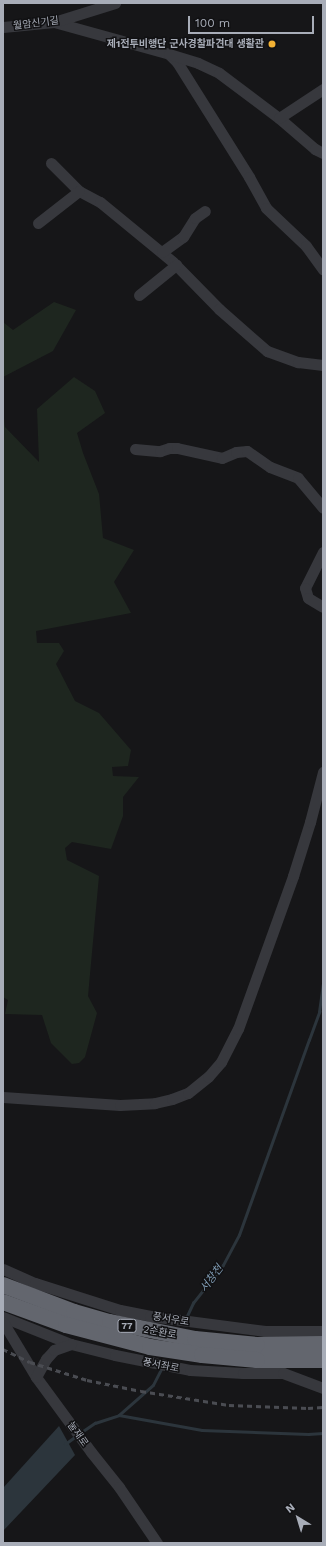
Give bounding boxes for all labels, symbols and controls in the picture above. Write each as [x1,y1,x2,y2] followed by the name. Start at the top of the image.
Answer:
[190,8,316,34] scale bar
[12,14,60,32] street label: 월암신기길
[195,16,230,30] text: 100 m
[107,38,264,50] place label: 제1전투비행단 군사경찰파견대 생활관
[267,39,277,49] marker: 제1전투비행단 군사경찰파견대 생활관
[198,1263,226,1295] water label: 서창천
[152,1310,190,1328] street label: 풍서우로
[117,1319,137,1333] road number: 77
[142,1323,178,1341] street label: 2순환로
[142,1356,180,1374] street label: 풍서좌로
[65,1419,91,1449] street label: 눌재로
[278,1498,318,1538] north arrow
[283,1501,298,1516] text: N

